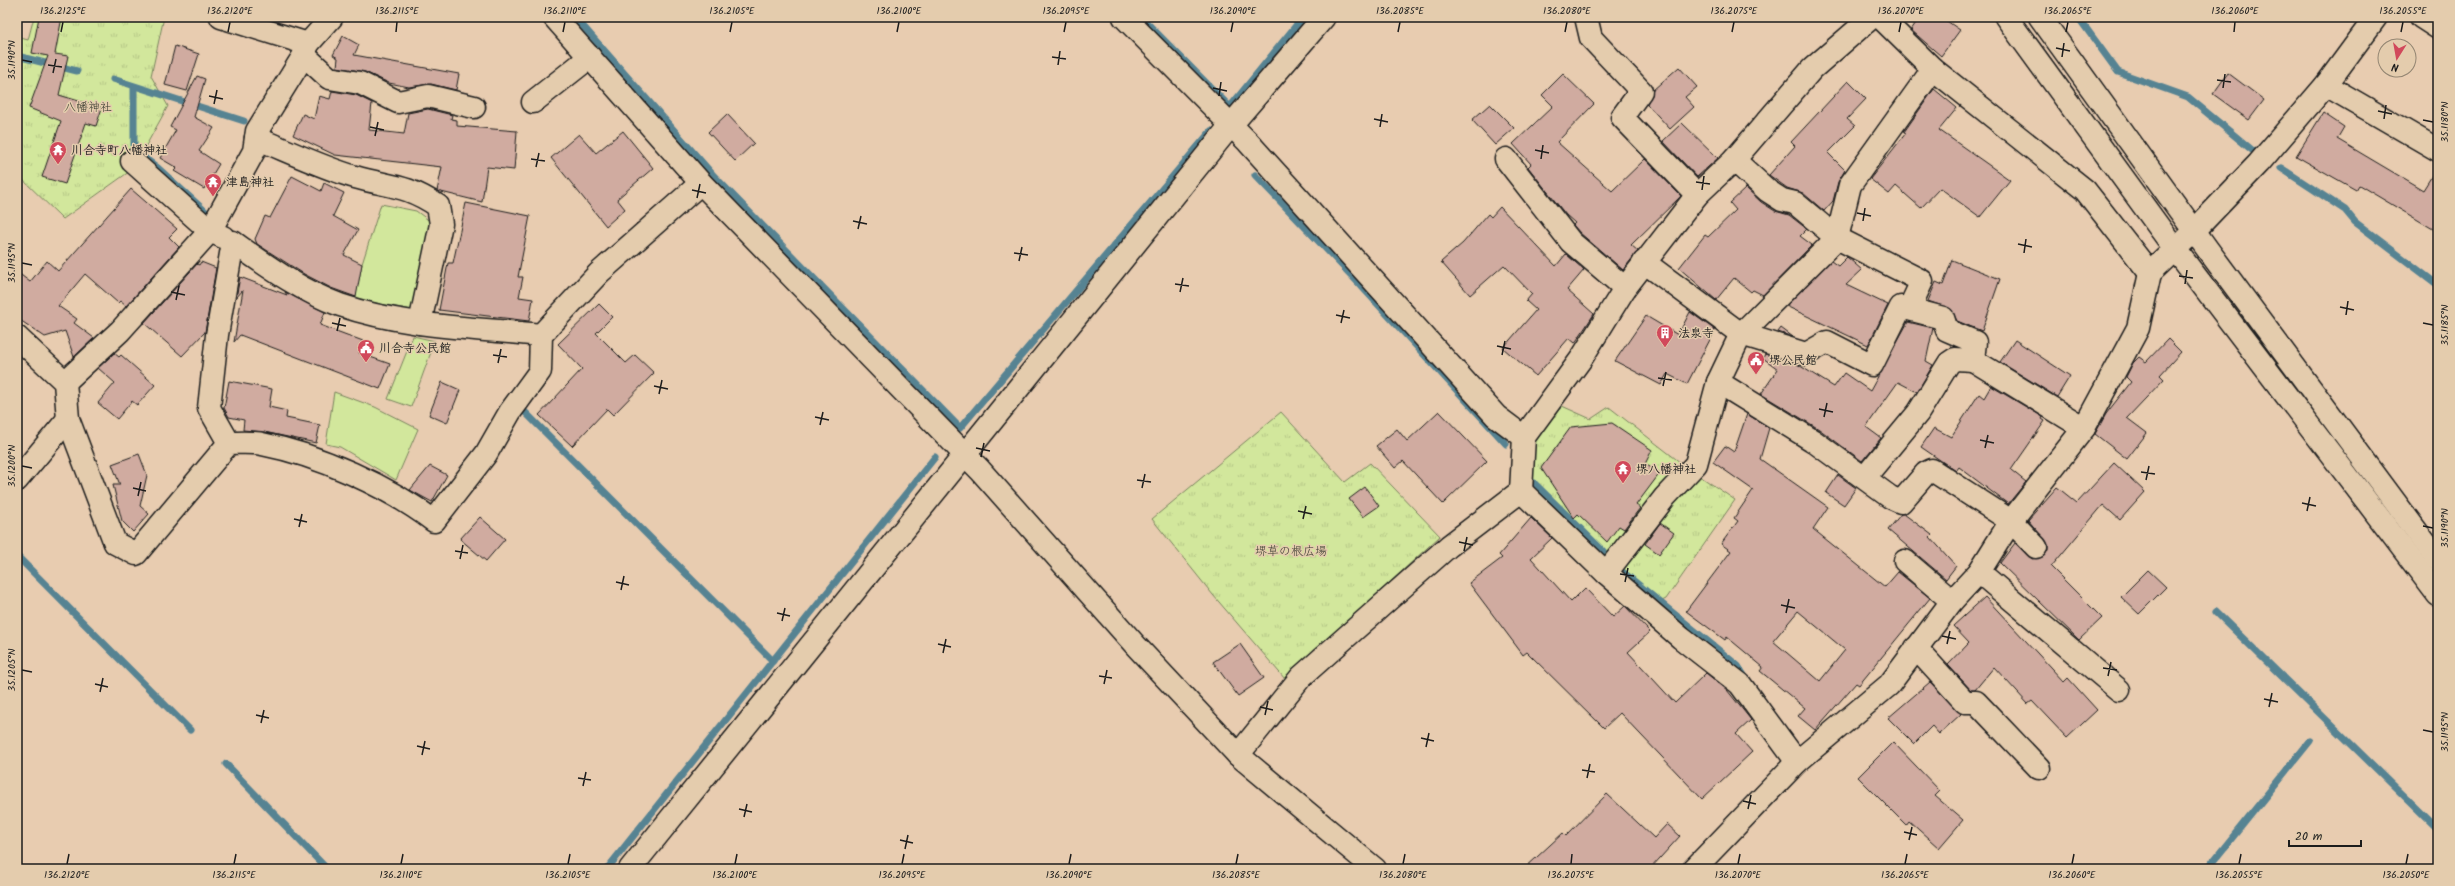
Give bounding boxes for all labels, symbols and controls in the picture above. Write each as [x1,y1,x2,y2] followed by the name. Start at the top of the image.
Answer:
[40,3,87,19] text: 136.2125°E
[207,3,254,19] text: 136.2120°E
[375,3,420,19] text: 136.2115°E
[543,3,588,19] text: 136.2110°E
[709,3,756,19] text: 136.2105°E
[877,3,923,19] text: 136.2100°E
[1042,3,1091,19] text: 136.2095°E
[1210,3,1258,19] text: 136.2090°E
[1376,3,1425,19] text: 136.2085°E
[1543,3,1592,19] text: 136.2080°E
[1711,3,1759,19] text: 136.2075°E
[1878,3,1925,19] text: 136.2070°E
[2044,3,2093,19] text: 136.2065°E
[2211,3,2260,19] text: 136.2060°E
[2379,3,2428,19] text: 136.2055°E
[2377,38,2417,78] north arrow
[4,40,20,80] text: 35.1190°N
[2390,57,2400,76] text: N
[64,98,112,117] park label: 八幡神社
[2437,101,2453,142] text: 35.1180°N
[48,140,68,165] temple icon: 川合寺町八幡神社
[71,141,167,160] place label: 川合寺町八幡神社
[203,172,223,197] temple icon: 津島神社
[226,173,274,192] place label: 津島神社
[4,243,20,283] text: 35.1195°N
[2437,304,2453,346] text: 35.1185°N
[1655,323,1675,348] building icon: 法泉寺
[1678,324,1714,343] place label: 法泉寺
[356,338,376,363] public building icon: 川合寺公民館
[379,339,451,358] place label: 川合寺公民館
[1746,350,1766,375] public building icon: 堺公民館
[1769,351,1817,370] place label: 堺公民館
[4,444,20,487] text: 35.1200°N
[1613,459,1633,484] temple icon: 堺八幡神社
[1636,460,1696,479] place label: 堺八幡神社
[2437,508,2453,548] text: 35.1190°N
[1255,542,1327,561] park label: 堺草の根広場
[4,648,20,691] text: 35.1205°N
[2437,712,2453,752] text: 35.1195°N
[2289,822,2361,848] scale bar
[2295,827,2323,846] text: 20 m
[44,867,91,883] text: 136.2120°E
[212,867,257,883] text: 136.2115°E
[379,867,424,883] text: 136.2110°E
[545,867,592,883] text: 136.2105°E
[713,867,759,883] text: 136.2100°E
[878,867,927,883] text: 136.2095°E
[1046,867,1094,883] text: 136.2090°E
[1212,867,1261,883] text: 136.2085°E
[1379,867,1428,883] text: 136.2080°E
[1548,867,1596,883] text: 136.2075°E
[1715,867,1762,883] text: 136.2070°E
[1881,867,1930,883] text: 136.2065°E
[2048,867,2097,883] text: 136.2060°E
[2215,867,2264,883] text: 136.2055°E
[2382,867,2431,883] text: 136.2050°E

